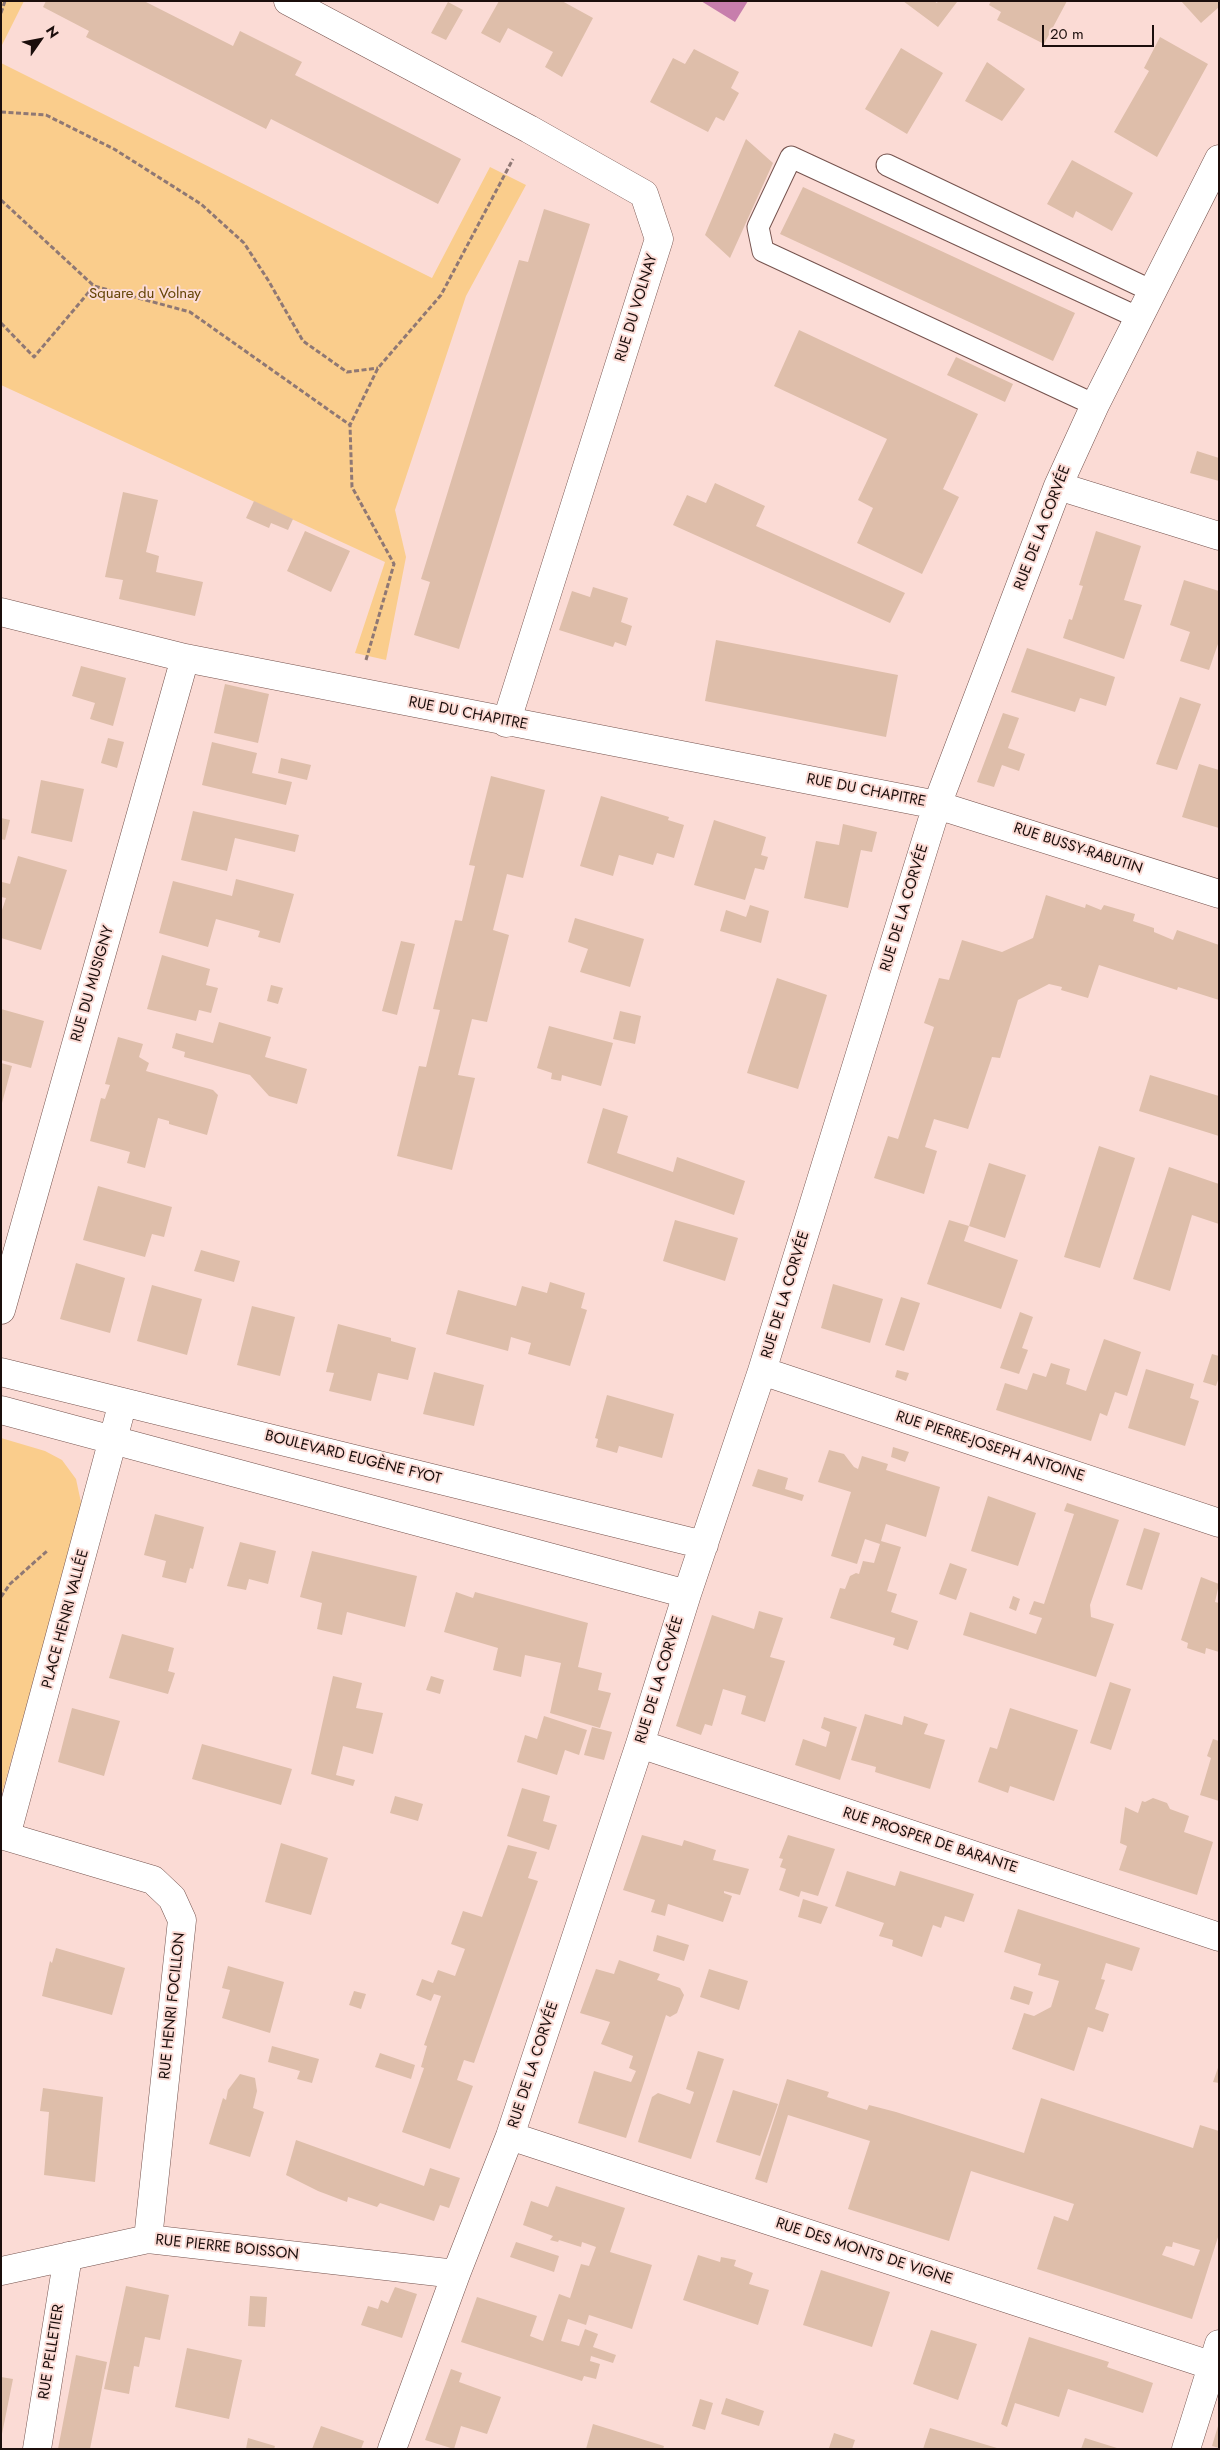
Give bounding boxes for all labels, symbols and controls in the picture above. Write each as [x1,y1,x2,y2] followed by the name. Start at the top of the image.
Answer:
[15,15,65,65] north arrow
[1045,15,1158,47] scale bar
[41,22,64,42] text: N
[1050,23,1084,45] text: 20 m
[612,252,662,364] street label: RUE DU VOLNAY
[89,285,201,303] park label: Square du Volnay
[1011,463,1075,593] street label: RUE DE LA CORVÉE
[407,694,529,734] street label: RUE DU CHAPITRE
[805,771,927,811] street label: RUE DU CHAPITRE
[1011,820,1145,878] street label: RUE BUSSY-RABUTIN
[877,842,933,974] street label: RUE DE LA CORVÉE
[68,924,118,1044] street label: RUE DU MUSIGNY
[758,1229,814,1361] street label: RUE DE LA CORVÉE
[893,1408,1087,1486] street label: RUE PIERRE-JOSEPH ANTOINE
[263,1427,443,1489] street label: BOULEVARD EUGÈNE FYOT
[39,1547,93,1691] street label: PLACE HENRI VALLÉE
[632,1614,688,1746] street label: RUE DE LA CORVÉE
[840,1804,1020,1878] street label: RUE PROSPER DE BARANTE
[156,1932,190,2080] street label: RUE HENRI FOCILLON
[505,1999,563,2131] street label: RUE DE LA CORVÉE
[773,2215,955,2289] street label: RUE DES MONTS DE VIGNE
[154,2232,300,2264] street label: RUE PIERRE BOISSON
[36,2303,68,2401] street label: RUE PELLETIER

